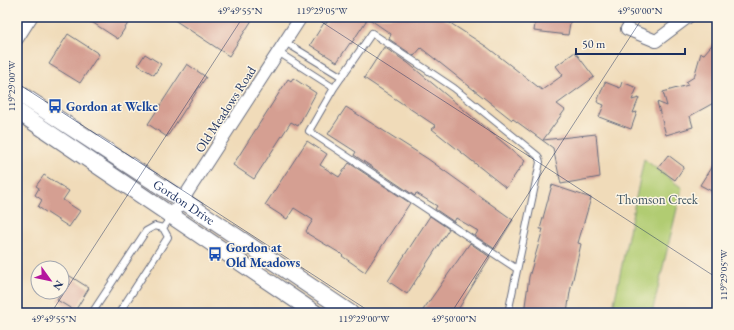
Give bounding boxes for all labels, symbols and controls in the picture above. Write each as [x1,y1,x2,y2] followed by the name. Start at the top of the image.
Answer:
[218,4,263,17] text: 49°49'55"N
[297,4,348,17] text: 119°29'05"W
[618,4,663,17] text: 49°50'00"N
[576,30,685,56] scale bar
[582,36,606,52] text: 50 m
[5,60,18,111] text: 119°29'00"W
[191,63,260,156] street label: Old Meadows Road
[47,98,63,114] bus stop icon: Gordon at Welke
[66,98,158,115] place label: Gordon at Welke
[150,176,218,229] street label: Gordon Drive
[616,191,699,208] park label: Thomson Creek
[226,239,300,271] place label: Gordon at Old Meadows
[207,246,223,262] bus stop icon: Gordon at Old Meadows
[717,249,730,300] text: 119°29'05"W
[30,260,70,300] north arrow
[50,278,67,293] text: N
[32,312,77,325] text: 49°49'55"N
[339,312,390,325] text: 119°29'00"W
[432,312,477,325] text: 49°50'00"N

